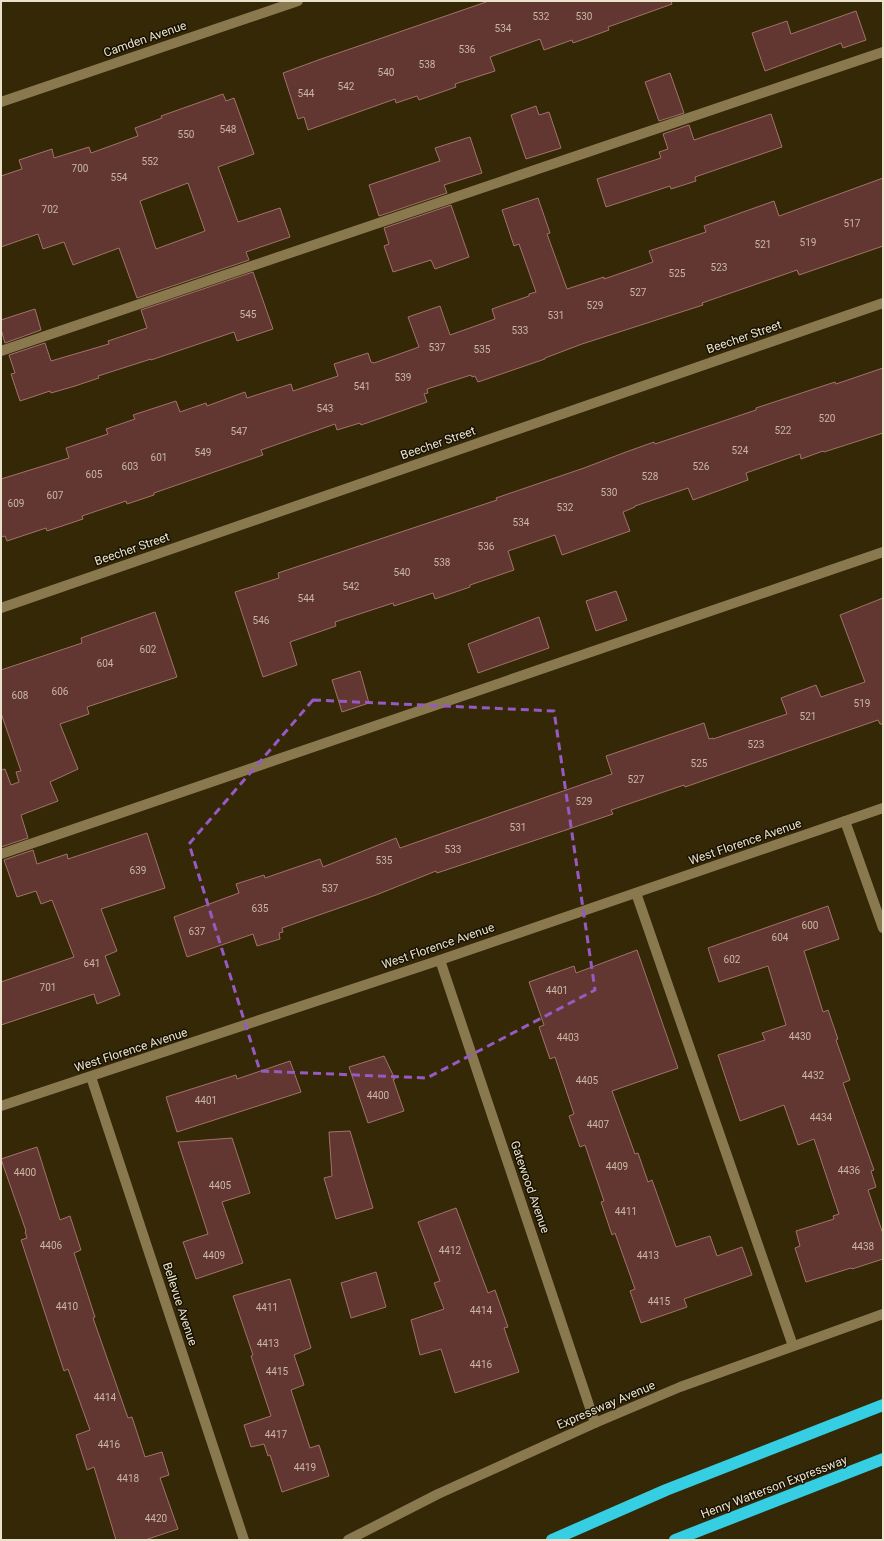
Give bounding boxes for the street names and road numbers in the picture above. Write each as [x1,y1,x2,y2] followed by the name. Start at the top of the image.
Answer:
[102,18,188,60] street label: Camden Avenue
[705,318,783,356] street label: Beecher Street
[399,424,477,462] street label: Beecher Street
[93,530,171,568] street label: Beecher Street
[687,816,803,868] street label: West Florence Avenue
[380,920,496,972] street label: West Florence Avenue
[73,1025,189,1075] street label: West Florence Avenue
[508,1139,552,1235] street label: Gatewood Avenue
[160,1260,200,1348] street label: Bellevue Avenue
[555,1378,657,1432] street label: Expressway Avenue
[699,1452,849,1521] street label: Henry Watterson Expressway

